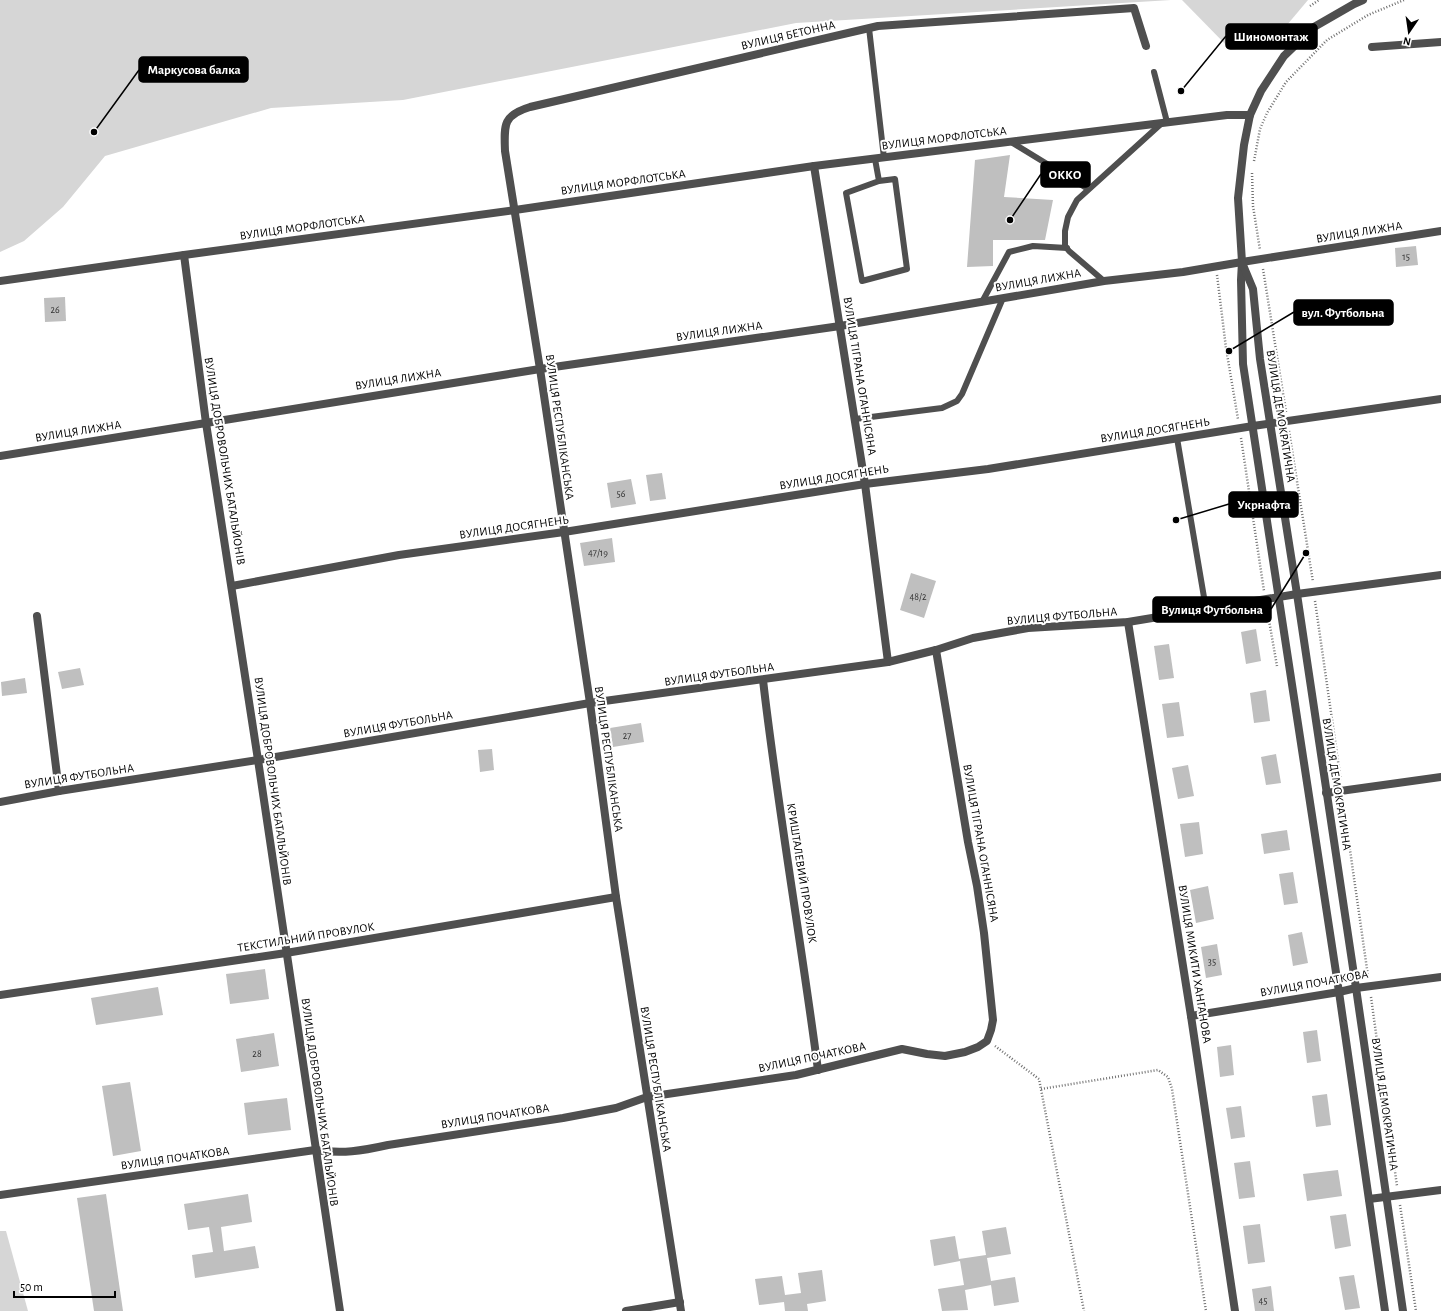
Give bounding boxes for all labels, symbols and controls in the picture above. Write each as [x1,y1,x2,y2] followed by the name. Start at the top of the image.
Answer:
[1389,12,1429,52] north arrow
[740,18,836,52] street label: ВУЛИЦЯ БЕТОННА
[1226,24,1317,49] callout: Шиномонтаж
[1234,31,1309,44] text: Шиномонтаж
[1402,35,1412,47] text: N
[139,57,248,82] callout: Маркусова балка
[147,64,241,77] text: Маркусова балка
[881,124,1007,152] street label: ВУЛИЦЯ МОРФЛОТСЬКА
[1041,162,1090,187] callout: ОККО
[560,167,686,197] street label: ВУЛИЦЯ МОРФЛОТСЬКА
[1048,169,1082,182] text: ОККО
[239,212,365,242] street label: ВУЛИЦЯ МОРФЛОТСЬКА
[1315,219,1403,245] street label: ВУЛИЦЯ ЛИЖНА
[1402,252,1410,262] house number: 15
[994,267,1082,293] street label: ВУЛИЦЯ ЛИЖНА
[842,296,878,456] street label: ВУЛИЦЯ ТІГРАНА ОГАННІСЯНА
[1294,300,1393,325] callout: вул. Футбольна
[50,305,60,315] house number: 26
[1301,307,1385,320] text: вул. Футбольна
[675,319,763,343] street label: ВУЛИЦЯ ЛИЖНА
[1265,349,1297,483] street label: ВУЛИЦЯ ДЕМОКРАТИЧНА
[544,353,576,501] street label: ВУЛИЦЯ РЕСПУБЛІКАНСЬКА
[203,356,248,566] street label: ВУЛИЦЯ ДОБРОВОЛЬЧИХ БАТАЛЬЙОНІВ
[354,366,442,392] street label: ВУЛИЦЯ ЛИЖНА
[1099,415,1211,445] street label: ВУЛИЦЯ ДОСЯГНЕНЬ
[34,418,122,444] street label: ВУЛИЦЯ ЛИЖНА
[778,462,890,492] street label: ВУЛИЦЯ ДОСЯГНЕНЬ
[617,489,626,499] house number: 56
[1229,492,1298,517] callout: Укрнафта
[1237,499,1291,512] text: Укрнафта
[458,513,570,541] street label: ВУЛИЦЯ ДОСЯГНЕНЬ
[588,548,608,558] house number: 47/19
[910,592,927,602] house number: 48/2
[1153,597,1271,622] callout: Вулиця Футбольна
[1161,604,1263,617] text: Вулиця Футбольна
[1006,605,1118,627] street label: ВУЛИЦЯ ФУТБОЛЬНА
[663,660,775,688] street label: ВУЛИЦЯ ФУТБОЛЬНА
[252,676,295,886] street label: ВУЛИЦЯ ДОБРОВОЛЬЧИХ БАТАЛЬЙОНІВ
[593,685,625,833] street label: ВУЛИЦЯ РЕСПУБЛІКАНСЬКА
[342,708,454,740] street label: ВУЛИЦЯ ФУТБОЛЬНА
[1321,717,1353,851] street label: ВУЛИЦЯ ДЕМОКРАТИЧНА
[623,731,631,741] house number: 27
[23,761,135,791] street label: ВУЛИЦЯ ФУТБОЛЬНА
[961,763,1001,923] street label: ВУЛИЦЯ ТІГРАНА ОГАННІСЯНА
[785,802,820,944] street label: КРИШТАЛЕВИЙ ПРОВУЛОК
[1177,884,1213,1044] street label: ВУЛИЦЯ МИКИТИ ХАНГАНОВА
[237,919,375,954] street label: ТЕКСТИЛЬНИЙ ПРОВУЛОК
[1208,957,1216,967] house number: 35
[1259,968,1369,998] street label: ВУЛИЦЯ ПОЧАТКОВА
[299,997,342,1207] street label: ВУЛИЦЯ ДОБРОВОЛЬЧИХ БАТАЛЬЙОНІВ
[639,1005,673,1153] street label: ВУЛИЦЯ РЕСПУБЛІКАНСЬКА
[1370,1037,1400,1171] street label: ВУЛИЦЯ ДЕМОКРАТИЧНА
[757,1040,867,1074] street label: ВУЛИЦЯ ПОЧАТКОВА
[252,1049,262,1059] house number: 28
[440,1102,550,1130] street label: ВУЛИЦЯ ПОЧАТКОВА
[120,1144,230,1172] street label: ВУЛИЦЯ ПОЧАТКОВА
[14,1273,115,1299] scale bar
[20,1281,43,1293] text: 50 m
[1259,1296,1268,1306] house number: 45

